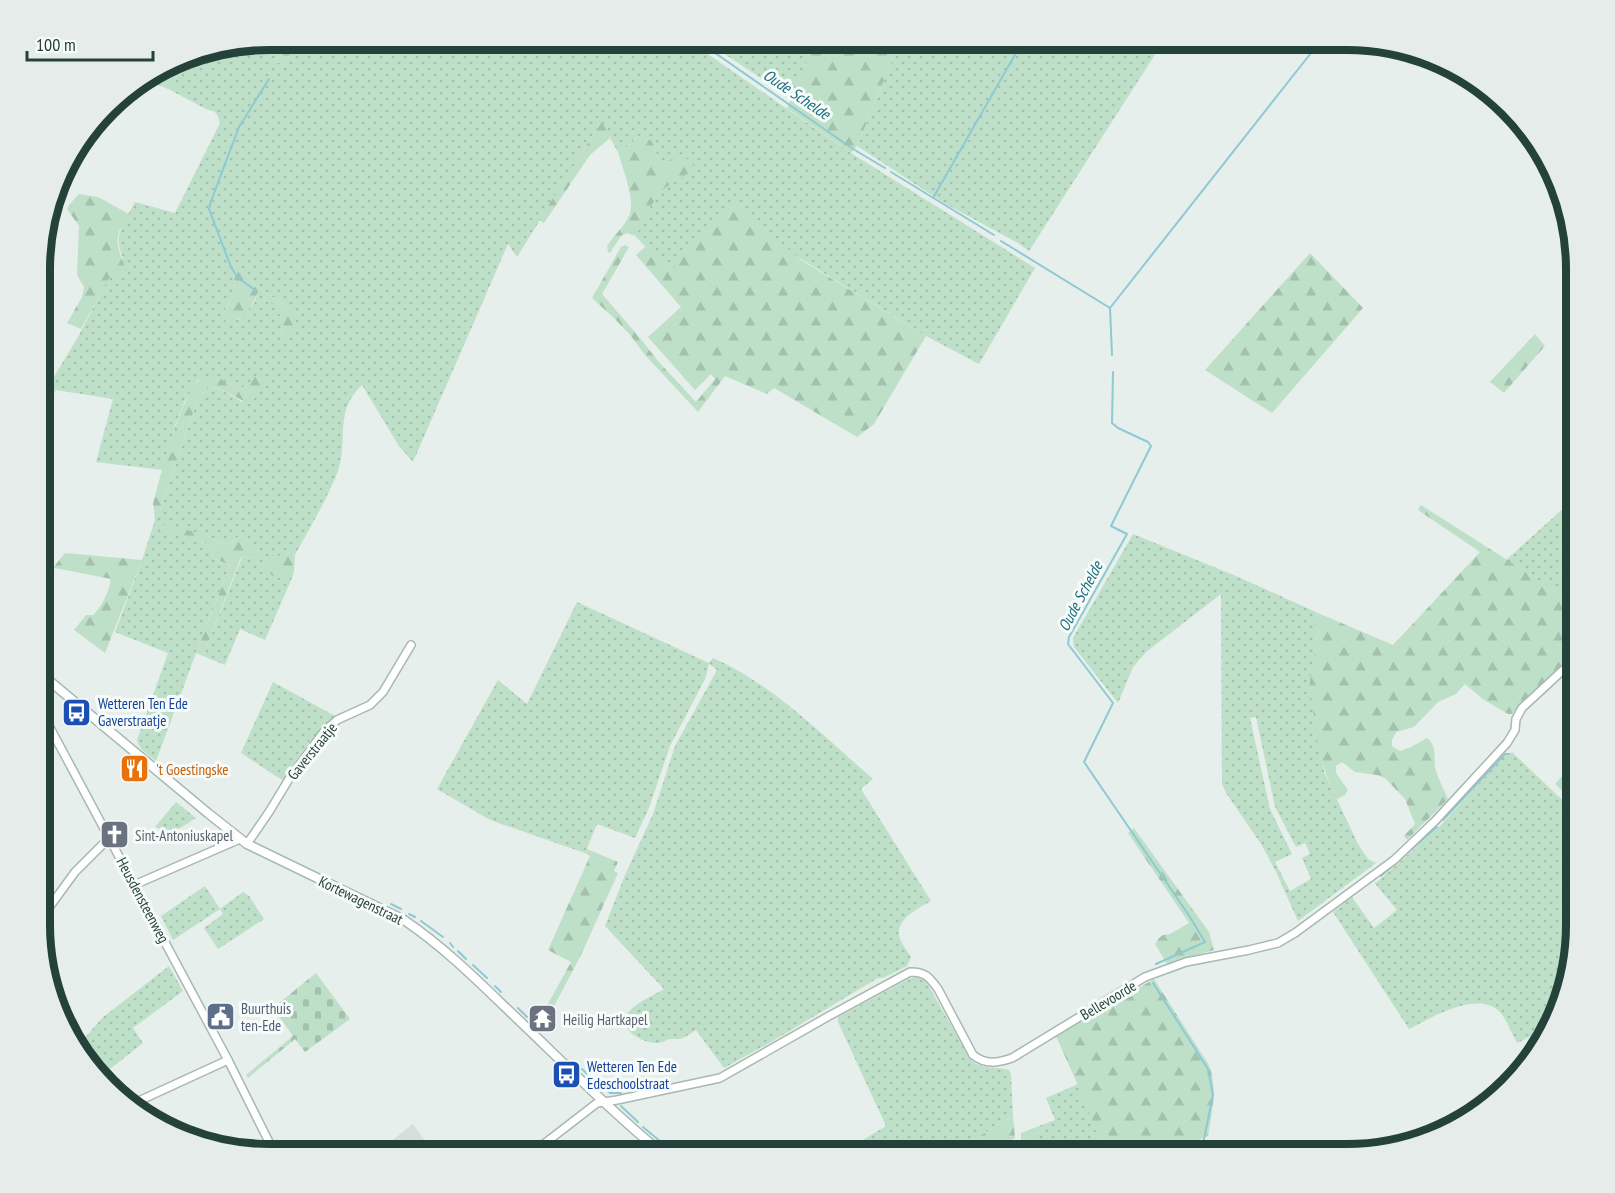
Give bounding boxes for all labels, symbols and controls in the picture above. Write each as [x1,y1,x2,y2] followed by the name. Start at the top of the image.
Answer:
[27,24,153,62] scale bar
[36,33,76,56] text: 100 m
[760,64,835,124] water label: Oude Schelde
[1053,556,1107,634] water label: Oude Schelde
[98,694,188,730] place label: Wetteren Ten Ede Gaverstraatje
[61,696,93,728] bus stop icon: Wetteren Ten Ede Gaverstraatje
[283,718,341,784] street label: Gaverstraatje
[119,753,151,785] restaurant icon: 't Goestingske
[156,760,229,779] place label: 't Goestingske
[98,819,130,851] church icon: Sint-Antoniuskapel
[135,826,233,845] place label: Sint-Antoniuskapel
[112,854,174,946] street label: Heusdensteenweg
[316,871,406,929] street label: Kortewagenstraat
[1077,976,1139,1024] street label: Bellevoorde
[241,999,291,1035] place label: Buurthuis ten-Ede
[204,1001,236,1033] public building icon: Buurthuis ten-Ede
[526,1003,558,1035] temple icon: Heilig Hartkapel
[563,1010,648,1029] place label: Heilig Hartkapel
[587,1057,677,1093] place label: Wetteren Ten Ede Edeschoolstraat
[550,1059,582,1091] bus stop icon: Wetteren Ten Ede Edeschoolstraat

